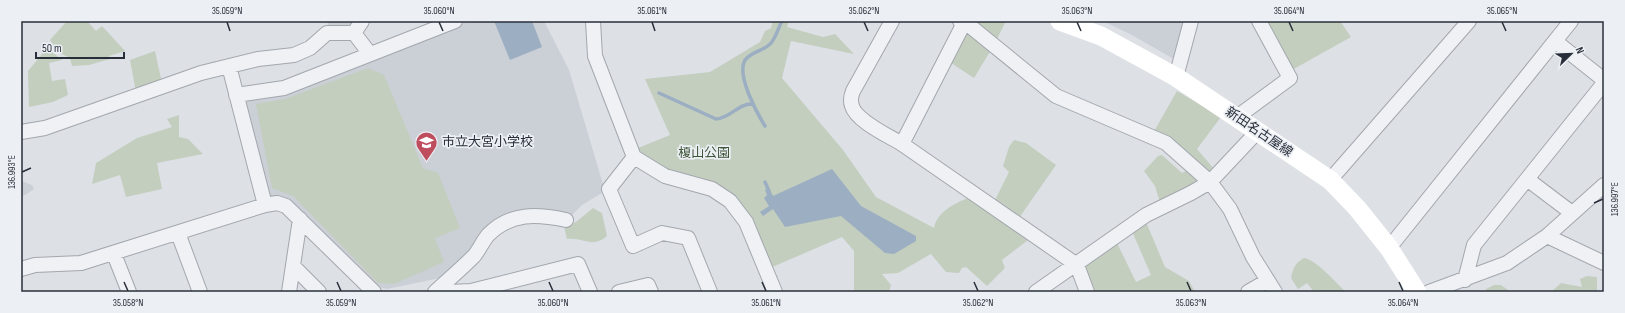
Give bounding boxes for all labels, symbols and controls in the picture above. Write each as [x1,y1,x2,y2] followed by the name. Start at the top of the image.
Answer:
[212,5,242,17] text: 35.059°N
[423,5,455,17] text: 35.060°N
[637,5,667,17] text: 35.061°N
[849,5,879,17] text: 35.062°N
[1062,5,1092,17] text: 35.063°N
[1274,5,1304,17] text: 35.064°N
[1487,5,1517,17] text: 35.065°N
[36,34,124,60] scale bar
[1551,34,1591,74] north arrow
[42,41,62,56] text: 50 m
[1573,45,1587,56] text: N
[1222,104,1296,160] street label: 新田名古屋線
[414,129,440,162] school or university icon: 市立大宮小学校
[442,134,533,150] place label: 市立大宮小学校
[678,145,730,161] park label: 榎山公園
[6,155,18,189] text: 136.993°E
[1609,182,1621,216] text: 136.997°E
[113,297,143,309] text: 35.058°N
[326,297,356,309] text: 35.059°N
[537,297,569,309] text: 35.060°N
[751,297,781,309] text: 35.061°N
[963,297,993,309] text: 35.062°N
[1176,297,1206,309] text: 35.063°N
[1388,297,1418,309] text: 35.064°N

